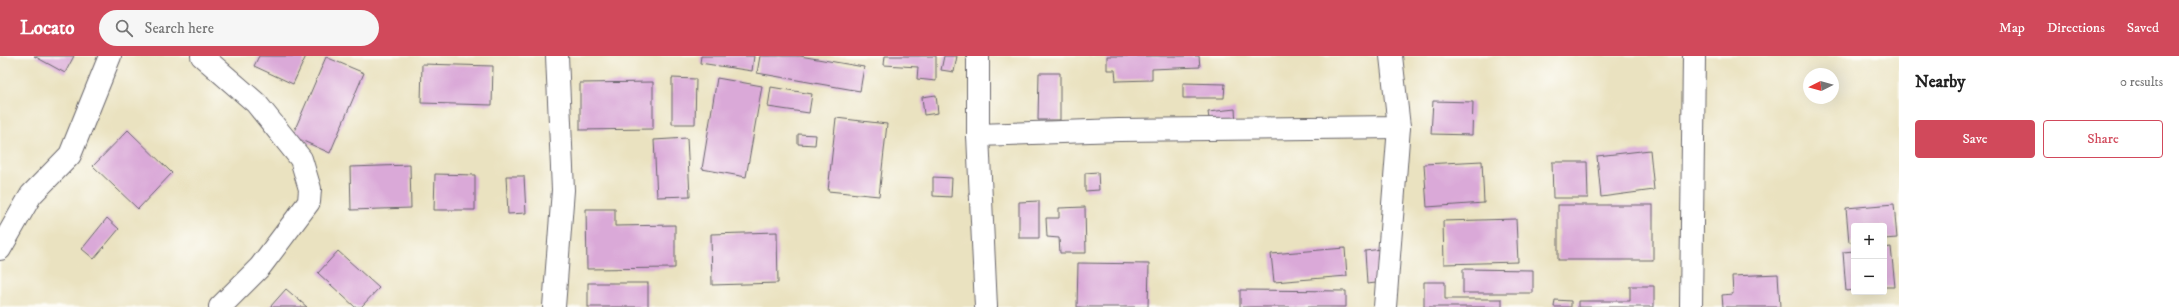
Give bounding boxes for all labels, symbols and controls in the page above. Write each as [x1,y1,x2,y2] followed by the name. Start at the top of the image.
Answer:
[99,10,379,46] search box
[20,17,75,40] text: Locato
[113,17,135,39] icon: search
[145,19,214,38] text: Search here
[1999,19,2025,37] text: Map
[2047,19,2105,37] text: Directions
[2127,19,2159,37] text: Saved
[1803,68,1839,104] north arrow
[1915,71,1965,93] text: Nearby
[2120,74,2163,90] text: 0 results
[1915,120,2035,158] button: Save
[2043,120,2163,158] button: Share
[1851,223,1887,295] map controls
[1851,223,1887,259] button: +
[1851,259,1887,295] button: −

